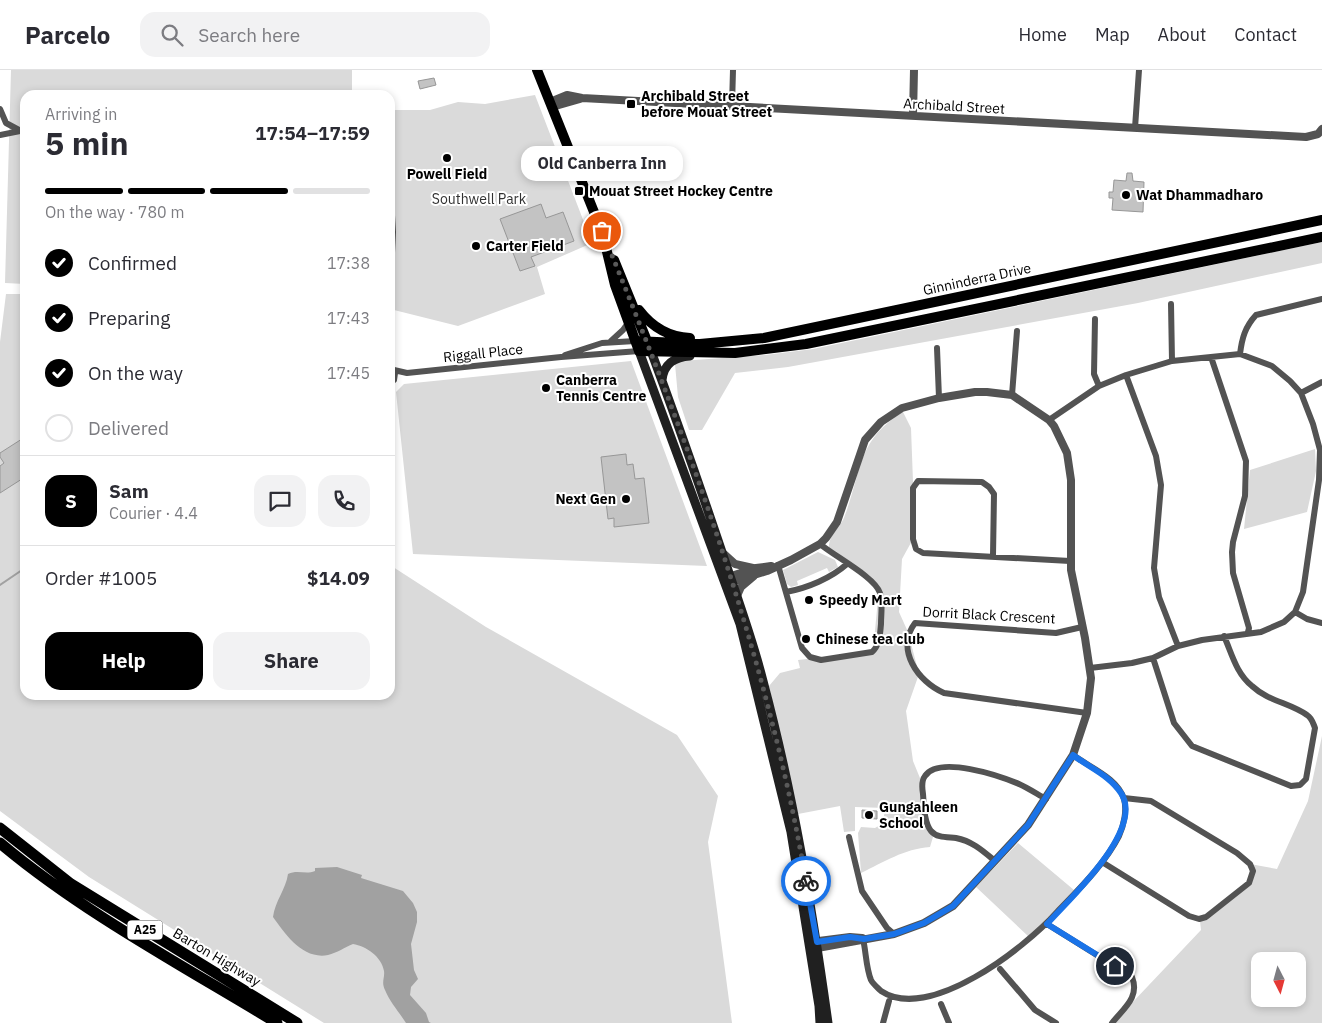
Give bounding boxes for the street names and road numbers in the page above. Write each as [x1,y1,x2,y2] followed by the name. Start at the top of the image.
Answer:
[903,94,1005,118] street label: Archibald Street
[921,259,1033,299] street label: Ginninderra Drive
[442,340,524,366] street label: Riggall Place
[922,603,1056,627] street label: Dorrit Black Crescent
[128,920,162,940] road number: A25
[170,924,264,990] street label: Barton Highway

